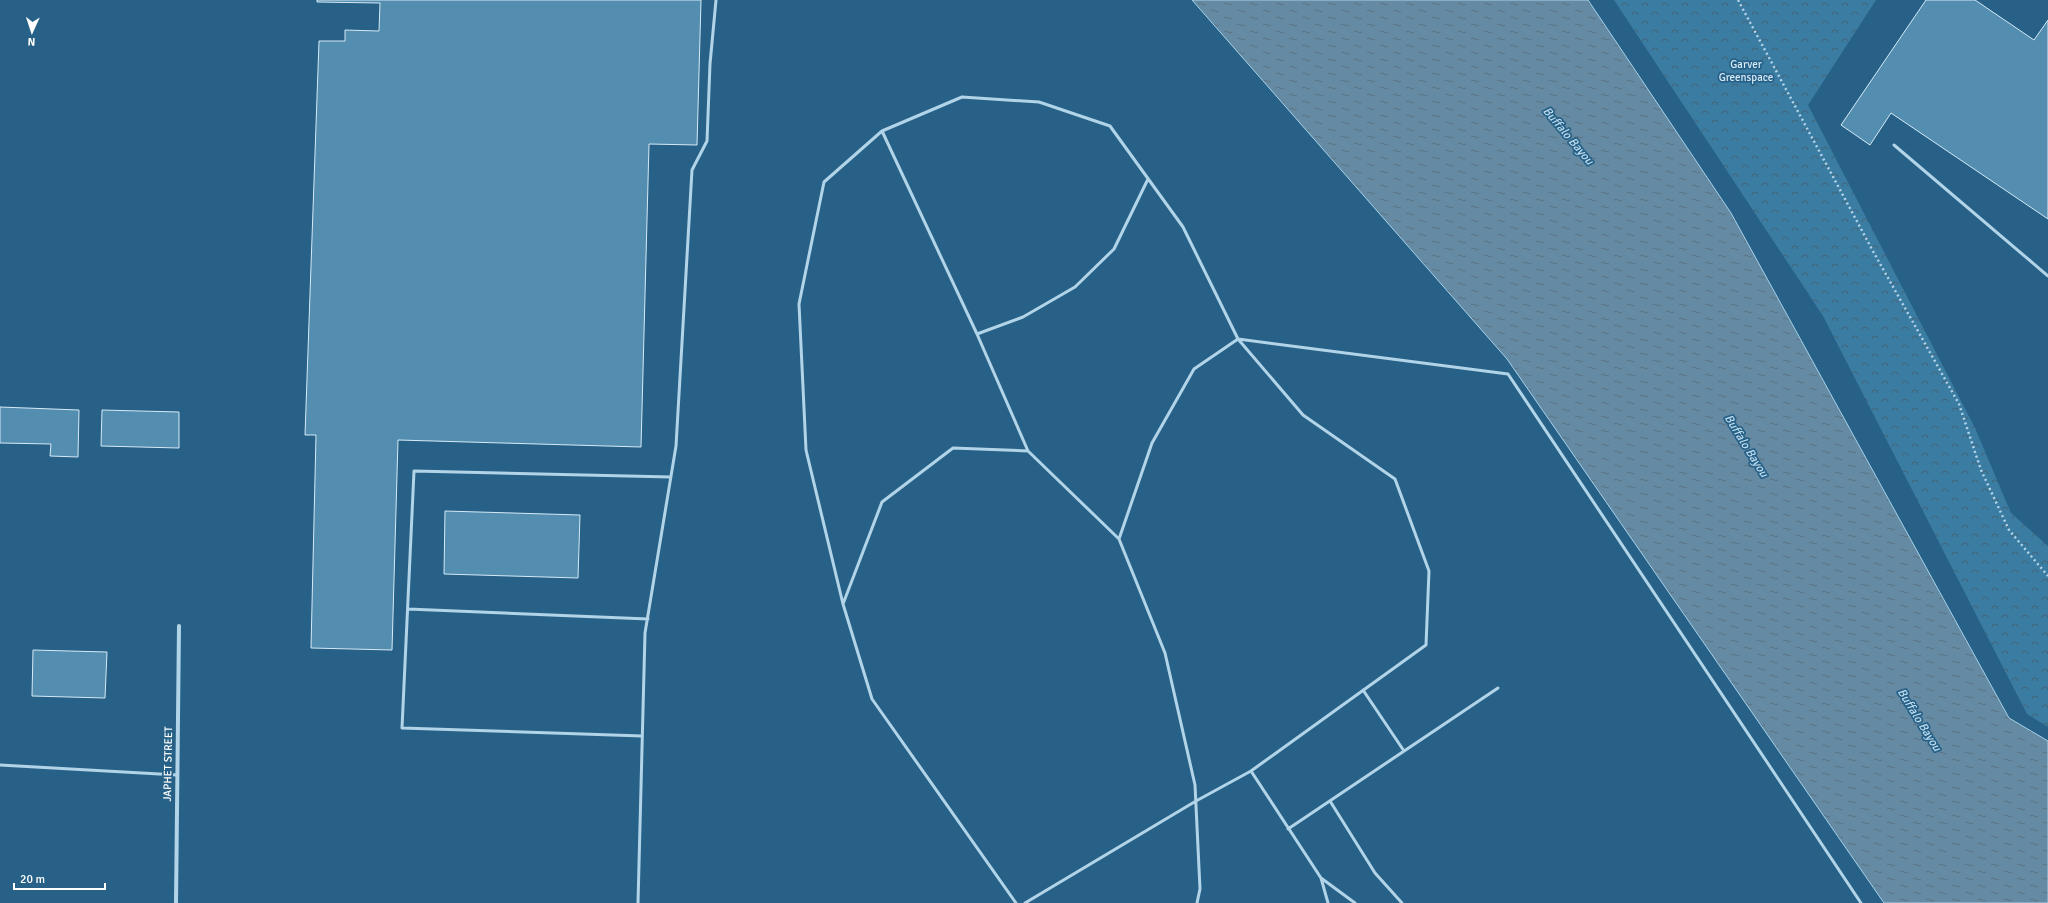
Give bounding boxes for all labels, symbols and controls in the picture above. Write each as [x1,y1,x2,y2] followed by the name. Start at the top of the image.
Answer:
[12,12,52,52] north arrow
[27,35,36,48] text: N
[1719,58,1773,84] park label: Garver Greenspace
[1539,104,1598,169] water label: Buffalo Bayou
[1721,412,1772,481] water label: Buffalo Bayou
[1894,686,1945,755] water label: Buffalo Bayou
[161,726,175,802] street label: JAPHET STREET
[14,865,105,891] scale bar
[20,872,45,887] text: 20 m

